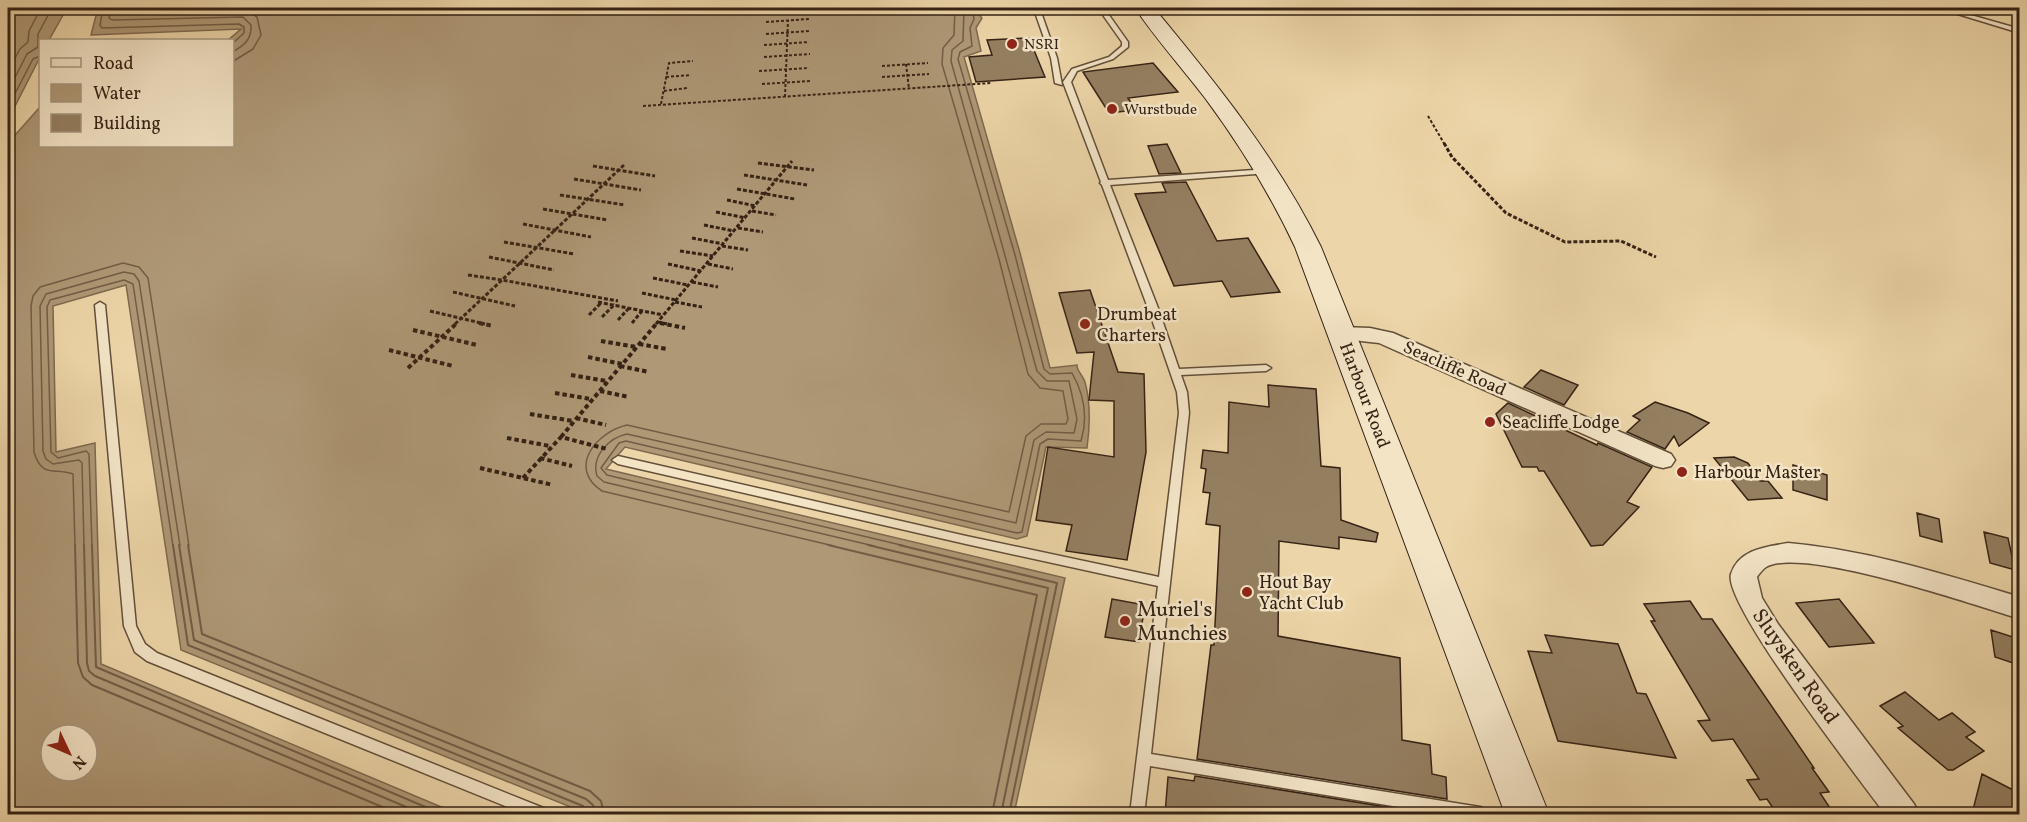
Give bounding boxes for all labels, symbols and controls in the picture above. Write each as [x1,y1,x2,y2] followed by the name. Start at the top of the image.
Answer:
[1024,35,1059,56] place label: NSRI
[1005,37,1019,51] marker: NSRI
[39,39,234,147] legend
[93,52,134,77] text: Road
[93,82,141,107] text: Water
[1124,100,1197,121] place label: Wurstbude
[1105,102,1119,116] marker: Wurstbude
[93,112,161,137] text: Building
[1097,303,1177,349] place label: Drumbeat Charters
[1078,317,1092,331] marker: Drumbeat Charters
[1399,335,1510,403] street label: Seacliffe Road
[1332,339,1395,452] street label: Harbour Road
[1502,411,1619,436] place label: Seacliffe Lodge
[1483,415,1497,429] marker: Seacliffe Lodge
[1694,461,1821,486] place label: Harbour Master
[1675,465,1689,479] marker: Harbour Master
[1259,571,1344,617] place label: Hout Bay Yacht Club
[1240,585,1254,599] marker: Hout Bay Yacht Club
[1137,596,1227,649] place label: Muriel's Munchies
[1744,603,1845,730] street label: Sluysken Road
[1118,614,1132,628] marker: Muriel's Munchies
[39,723,99,783] north arrow
[66,750,90,774] text: N

